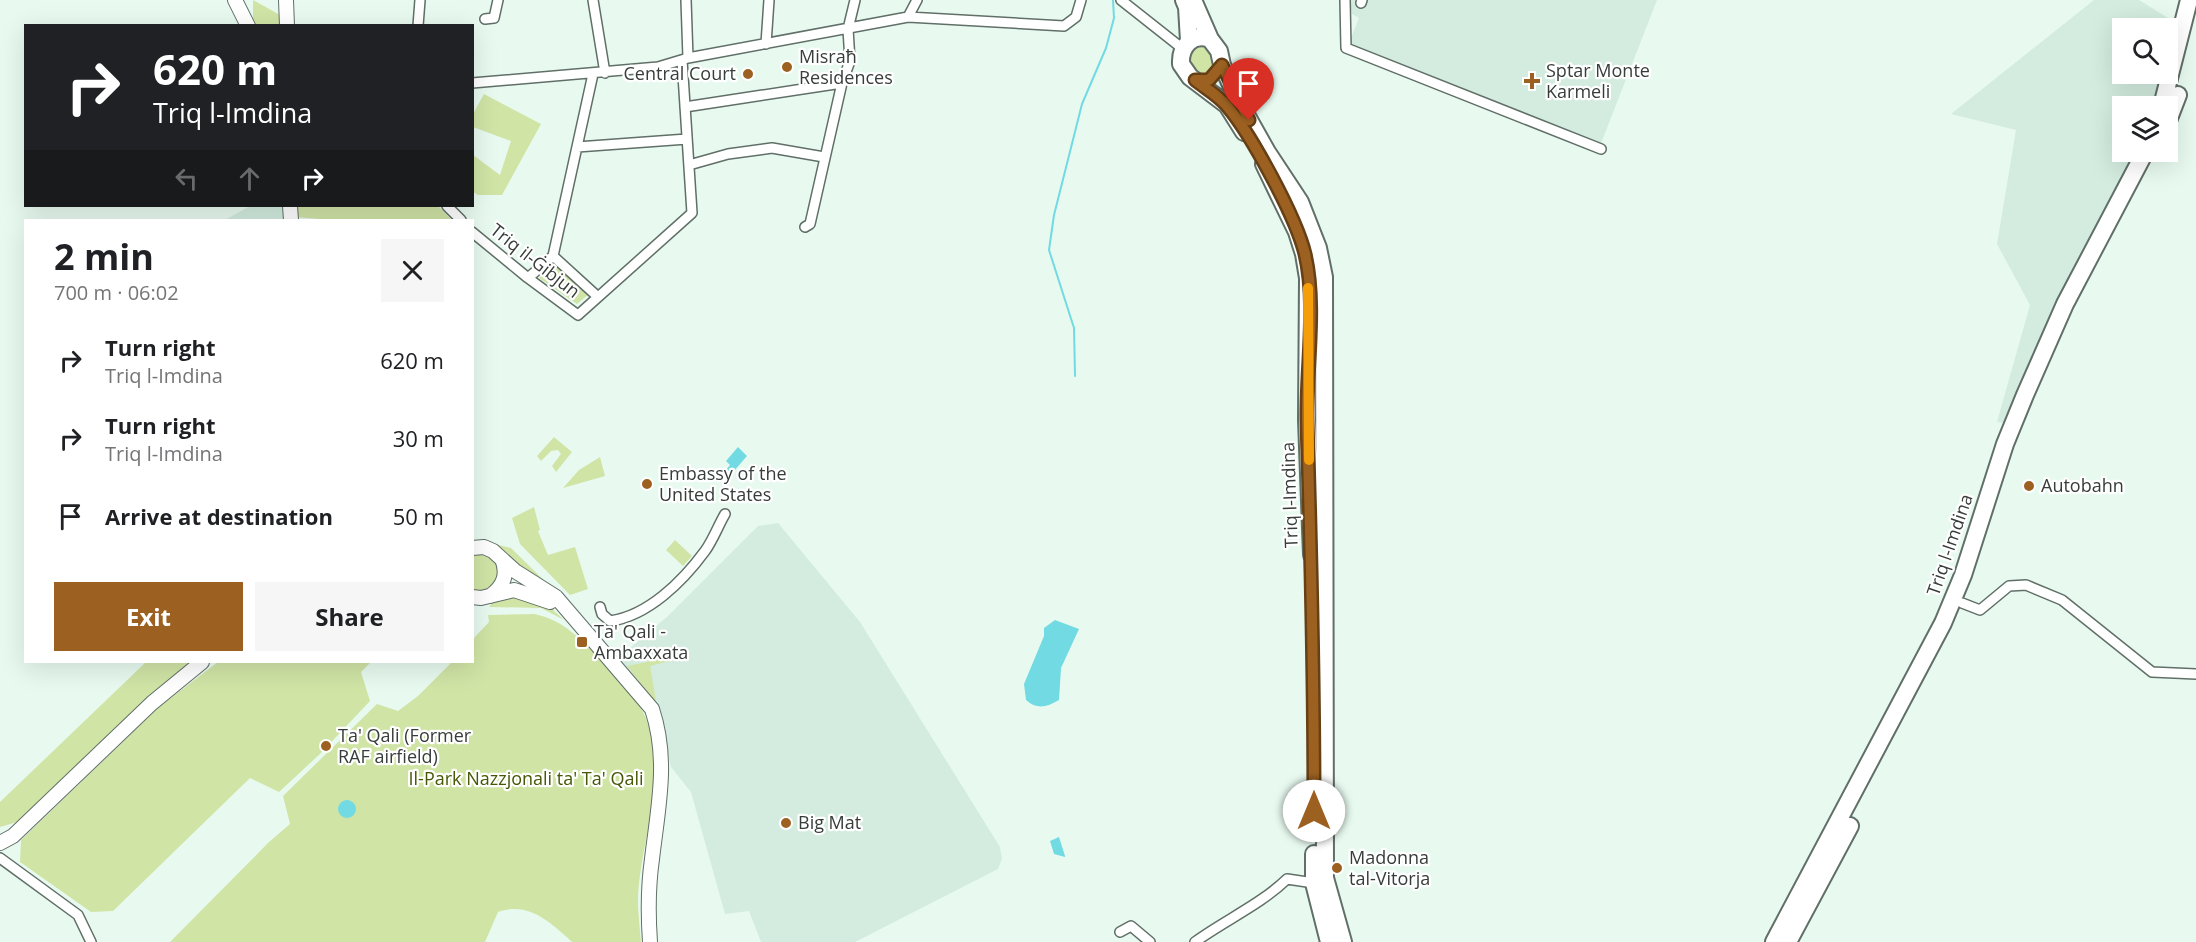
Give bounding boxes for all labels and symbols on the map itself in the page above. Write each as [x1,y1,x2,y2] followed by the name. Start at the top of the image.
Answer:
[799,44,893,89] place label: Misraħ Residences
[1223,58,1274,120] pin
[1546,58,1650,103] place label: Sptar Monte Karmeli
[780,60,794,74] marker: Misraħ Residences
[624,61,736,85] place label: Central Court
[741,67,755,81] marker: Central Court
[1523,72,1541,90] marker: Sptar Monte Karmeli
[486,218,585,303] street label: Triq il-Ġibjun
[1275,442,1303,548] street label: Triq l-Imdina
[659,461,787,506] place label: Embassy of the United States
[2041,473,2124,497] place label: Autobahn
[640,477,654,491] marker: Embassy of the United States
[2022,479,2036,493] marker: Autobahn
[1920,491,1978,599] street label: Triq l-Imdina
[594,619,688,664] place label: Ta' Qali - Ambaxxata
[575,635,589,649] marker: Ta' Qali - Ambaxxata
[338,723,472,768] place label: Ta' Qali (Former RAF airfield)
[319,739,333,753] marker: Ta' Qali (Former RAF airfield)
[409,766,643,790] park label: Il-Park Nazzjonali ta' Ta' Qali
[1282,779,1346,843] position arrow
[798,810,861,834] place label: Big Mat
[779,816,793,830] marker: Big Mat
[1349,845,1430,890] place label: Madonna tal-Vitorja
[1330,861,1344,875] marker: Madonna tal-Vitorja

